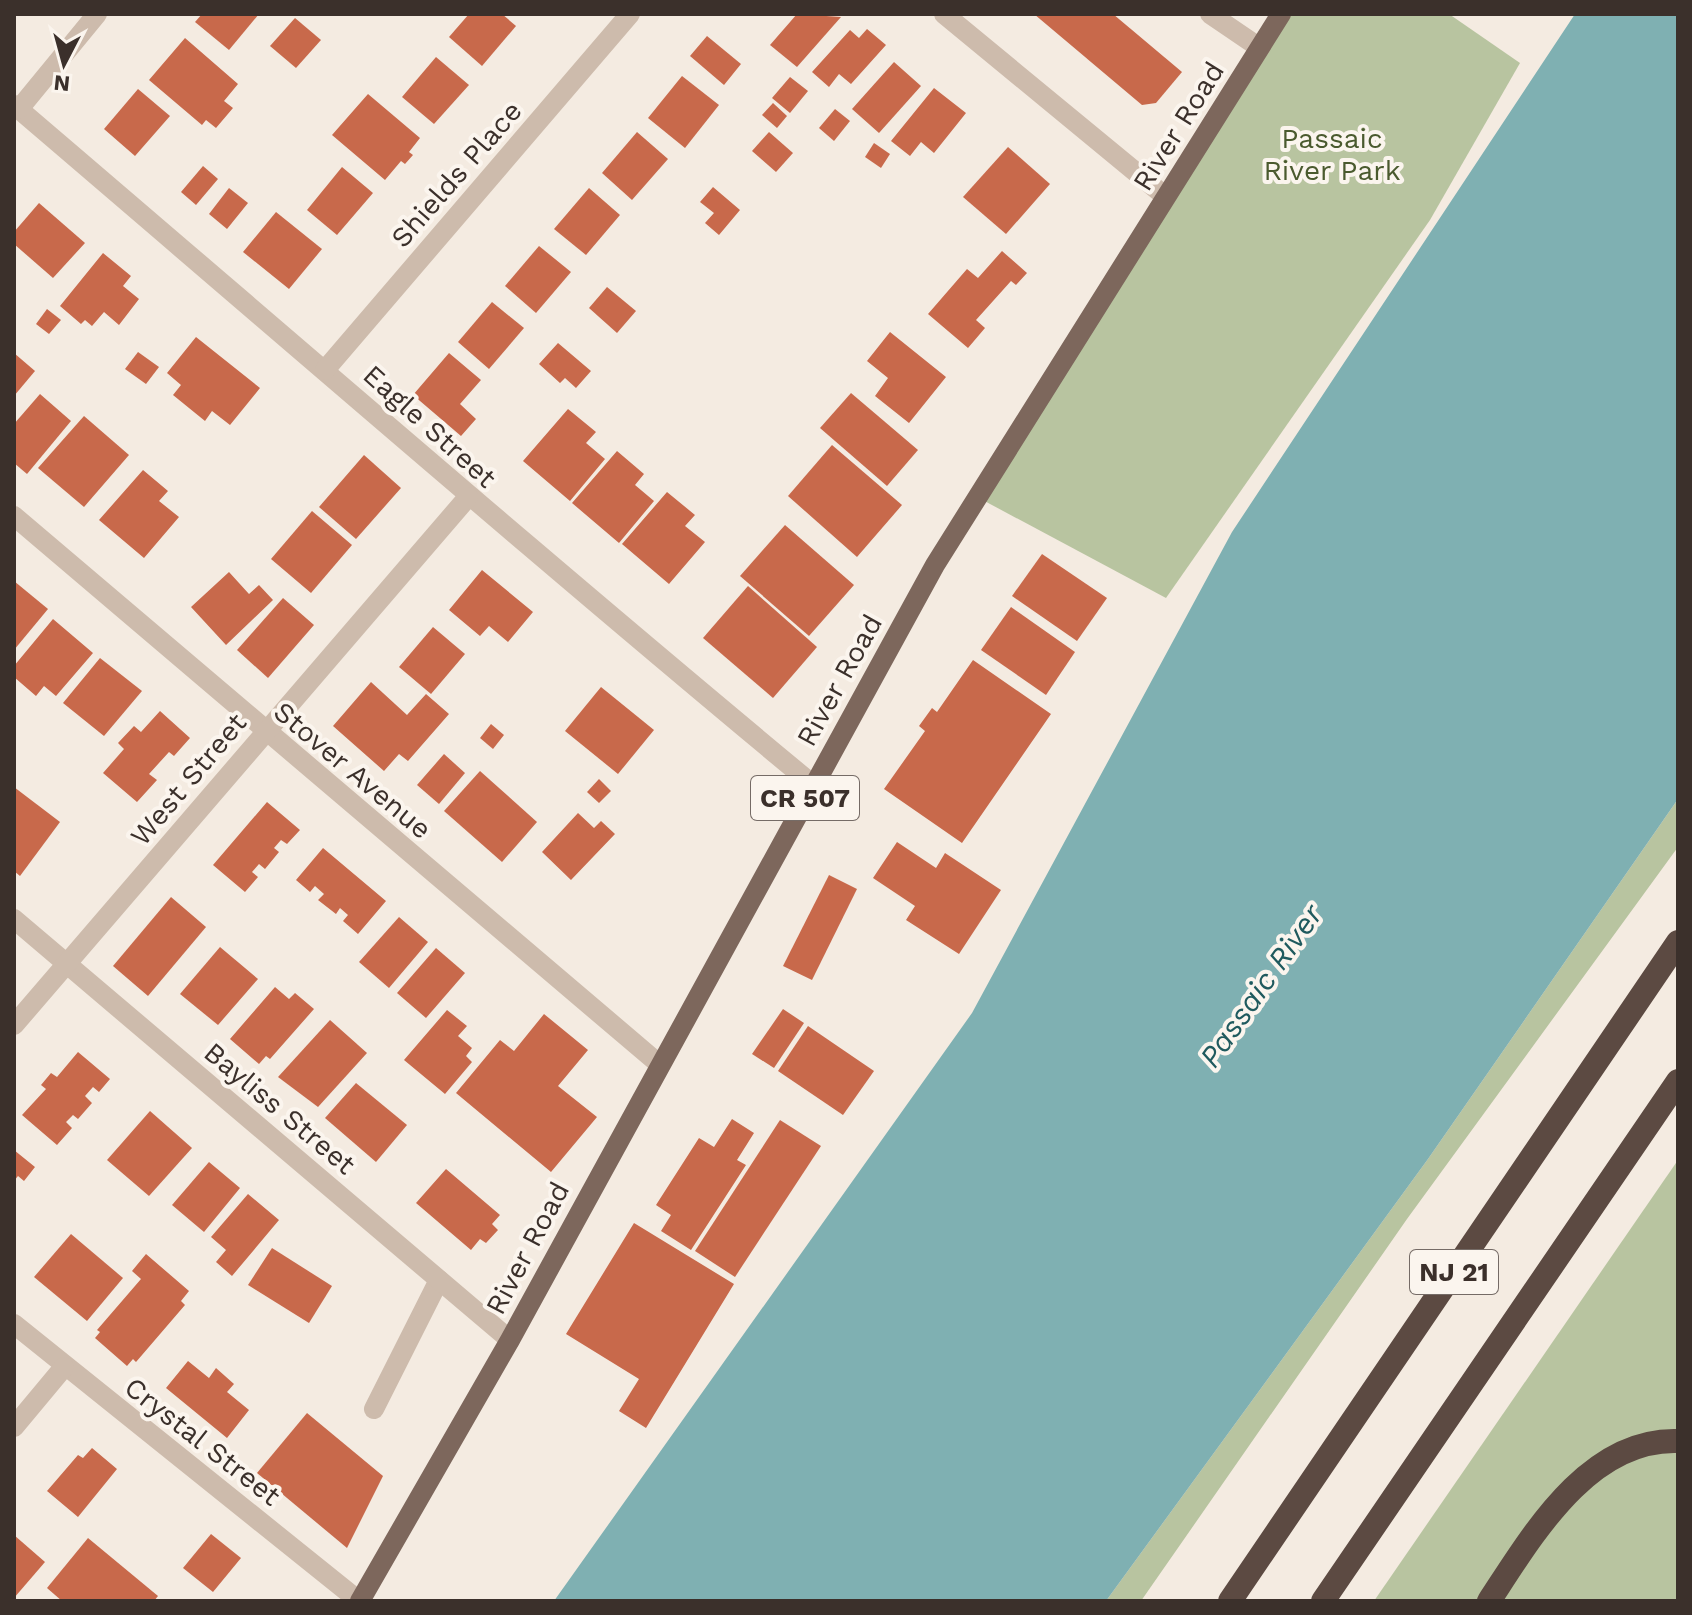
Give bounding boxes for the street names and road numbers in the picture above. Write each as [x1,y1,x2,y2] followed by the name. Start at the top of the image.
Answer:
[1126,56,1231,197] street label: River Road
[384,95,529,254] street label: Shields Place
[357,358,503,495] street label: Eagle Street
[790,609,889,752] street label: River Road
[267,695,438,846] street label: Stover Avenue
[124,706,253,852] street label: West Street
[751,776,859,820] road number: CR 507
[197,1036,362,1181] street label: Bayliss Street
[479,1176,576,1320] street label: River Road
[1410,1250,1498,1294] road number: NJ 21
[118,1370,287,1513] street label: Crystal Street

